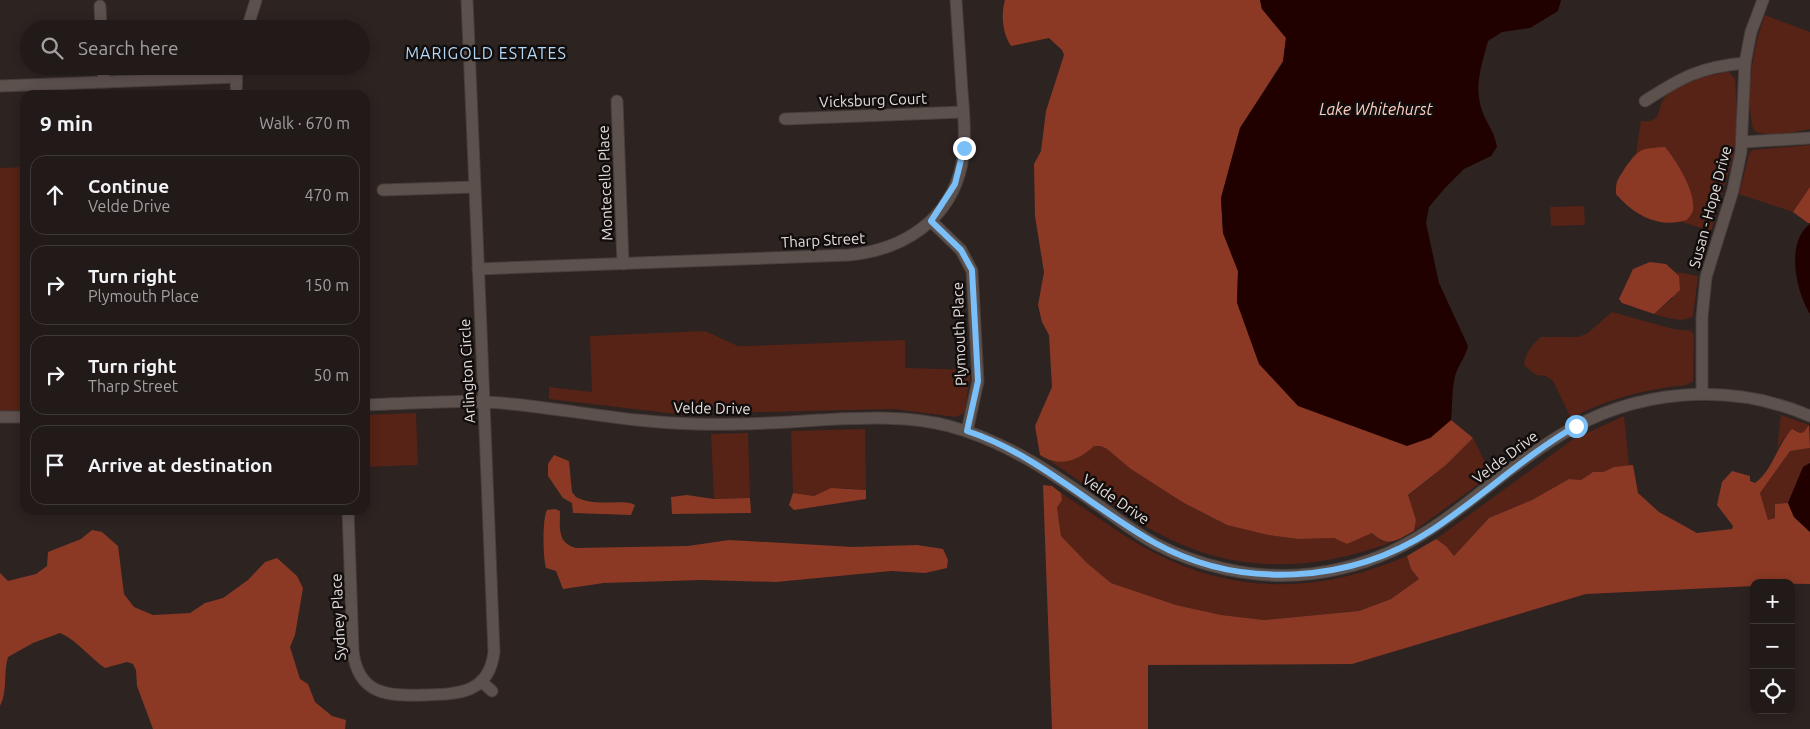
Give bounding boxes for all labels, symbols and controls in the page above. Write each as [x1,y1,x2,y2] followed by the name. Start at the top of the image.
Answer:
[20,20,370,75] search box
[38,34,66,62] icon: search
[78,37,178,59] text: Search here
[405,44,567,62] district label: MARIGOLD ESTATES
[819,90,927,110] street label: Vicksburg Court
[1319,100,1433,118] water label: Lake Whitehurst
[40,111,93,135] text: 9 min
[259,114,350,132] text: Walk · 670 m
[594,125,616,241] street label: Montecello Place
[953,137,976,160] route end
[1686,144,1734,270] street label: Susan - Hope Drive
[88,175,169,197] text: Continue
[41,181,69,209] icon: ahead
[304,186,349,204] text: 470 m
[88,197,170,215] text: Velde Drive
[780,229,866,251] street label: Tharp Street
[88,265,176,287] text: Turn right
[41,271,69,299] icon: right
[304,276,349,294] text: 150 m
[949,282,969,386] street label: Plymouth Place
[88,287,199,305] text: Plymouth Place
[456,318,478,424] street label: Arlington Circle
[88,355,176,377] text: Turn right
[41,361,69,389] icon: right
[313,366,349,384] text: 50 m
[88,377,178,395] text: Tharp Street
[673,399,751,417] street label: Velde Drive
[1565,415,1588,438] route start
[1469,427,1541,487] street label: Velde Drive
[41,451,69,479] icon: arrive
[88,454,273,476] text: Arrive at destination
[1079,470,1153,528] street label: Velde Drive
[327,573,349,661] street label: Sydney Place
[1750,579,1795,714] map controls
[1750,579,1795,624] button: +
[1750,624,1795,669] button: −
[1750,669,1795,714] button: locate

